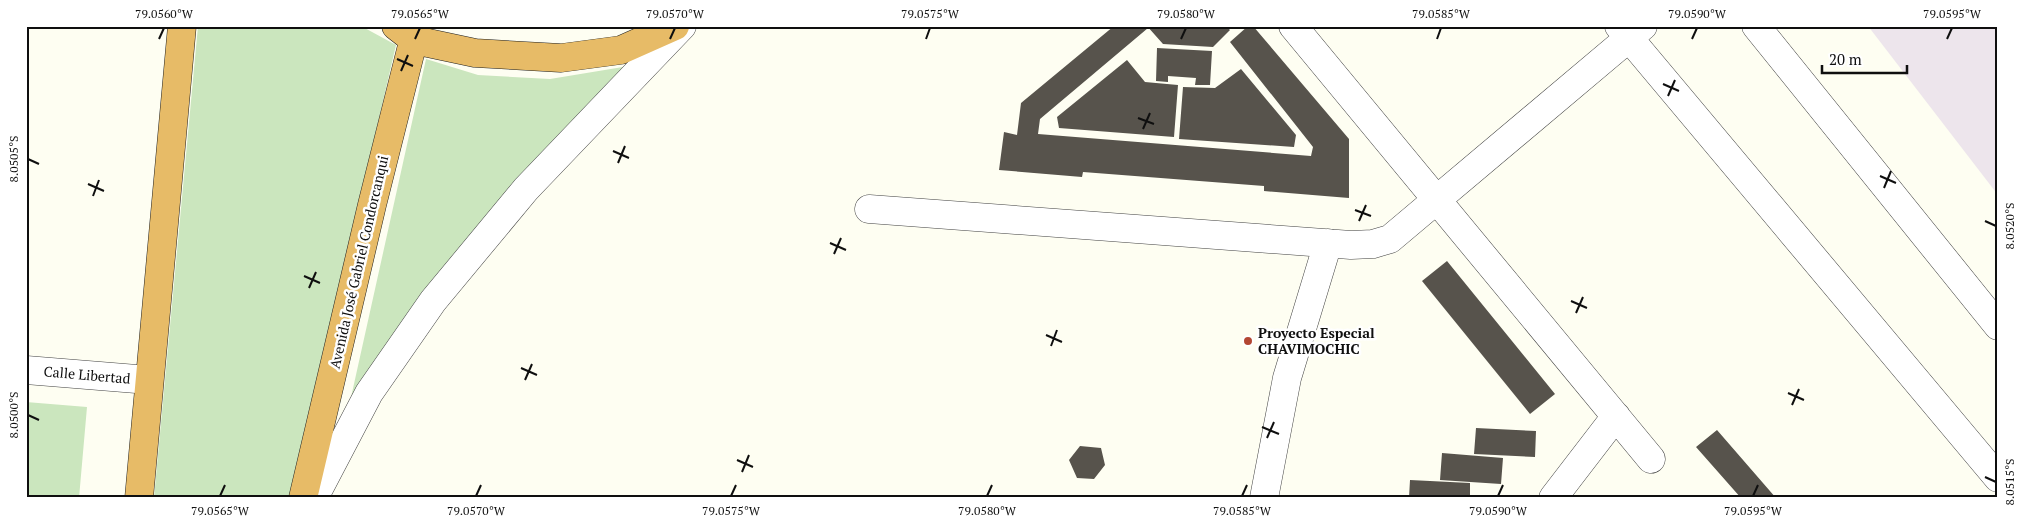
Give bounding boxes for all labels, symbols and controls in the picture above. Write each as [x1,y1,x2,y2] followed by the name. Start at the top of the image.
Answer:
[135,6,194,21] text: 79.0560°W
[391,6,450,21] text: 79.0565°W
[646,6,705,21] text: 79.0570°W
[901,6,960,21] text: 79.0575°W
[1157,6,1216,21] text: 79.0580°W
[1412,6,1471,21] text: 79.0585°W
[1668,6,1727,21] text: 79.0590°W
[1923,6,1982,21] text: 79.0595°W
[1822,42,1906,74] scale bar
[1829,49,1862,69] text: 20 m
[6,136,21,182] text: 8.0505°S
[325,153,392,370] street label: Avenida José Gabriel Condorcanqui
[2002,203,2017,249] text: 8.0520°S
[1258,323,1375,358] place label: Proyecto Especial CHAVIMOCHIC
[1242,335,1254,347] marker: Proyecto Especial CHAVIMOCHIC
[43,361,131,388] street label: Calle Libertad
[6,392,21,438] text: 8.0500°S
[2002,459,2017,505] text: 8.0515°S
[191,503,250,518] text: 79.0565°W
[447,503,506,518] text: 79.0570°W
[702,503,761,518] text: 79.0575°W
[958,503,1017,518] text: 79.0580°W
[1213,503,1272,518] text: 79.0585°W
[1469,503,1528,518] text: 79.0590°W
[1724,503,1783,518] text: 79.0595°W

